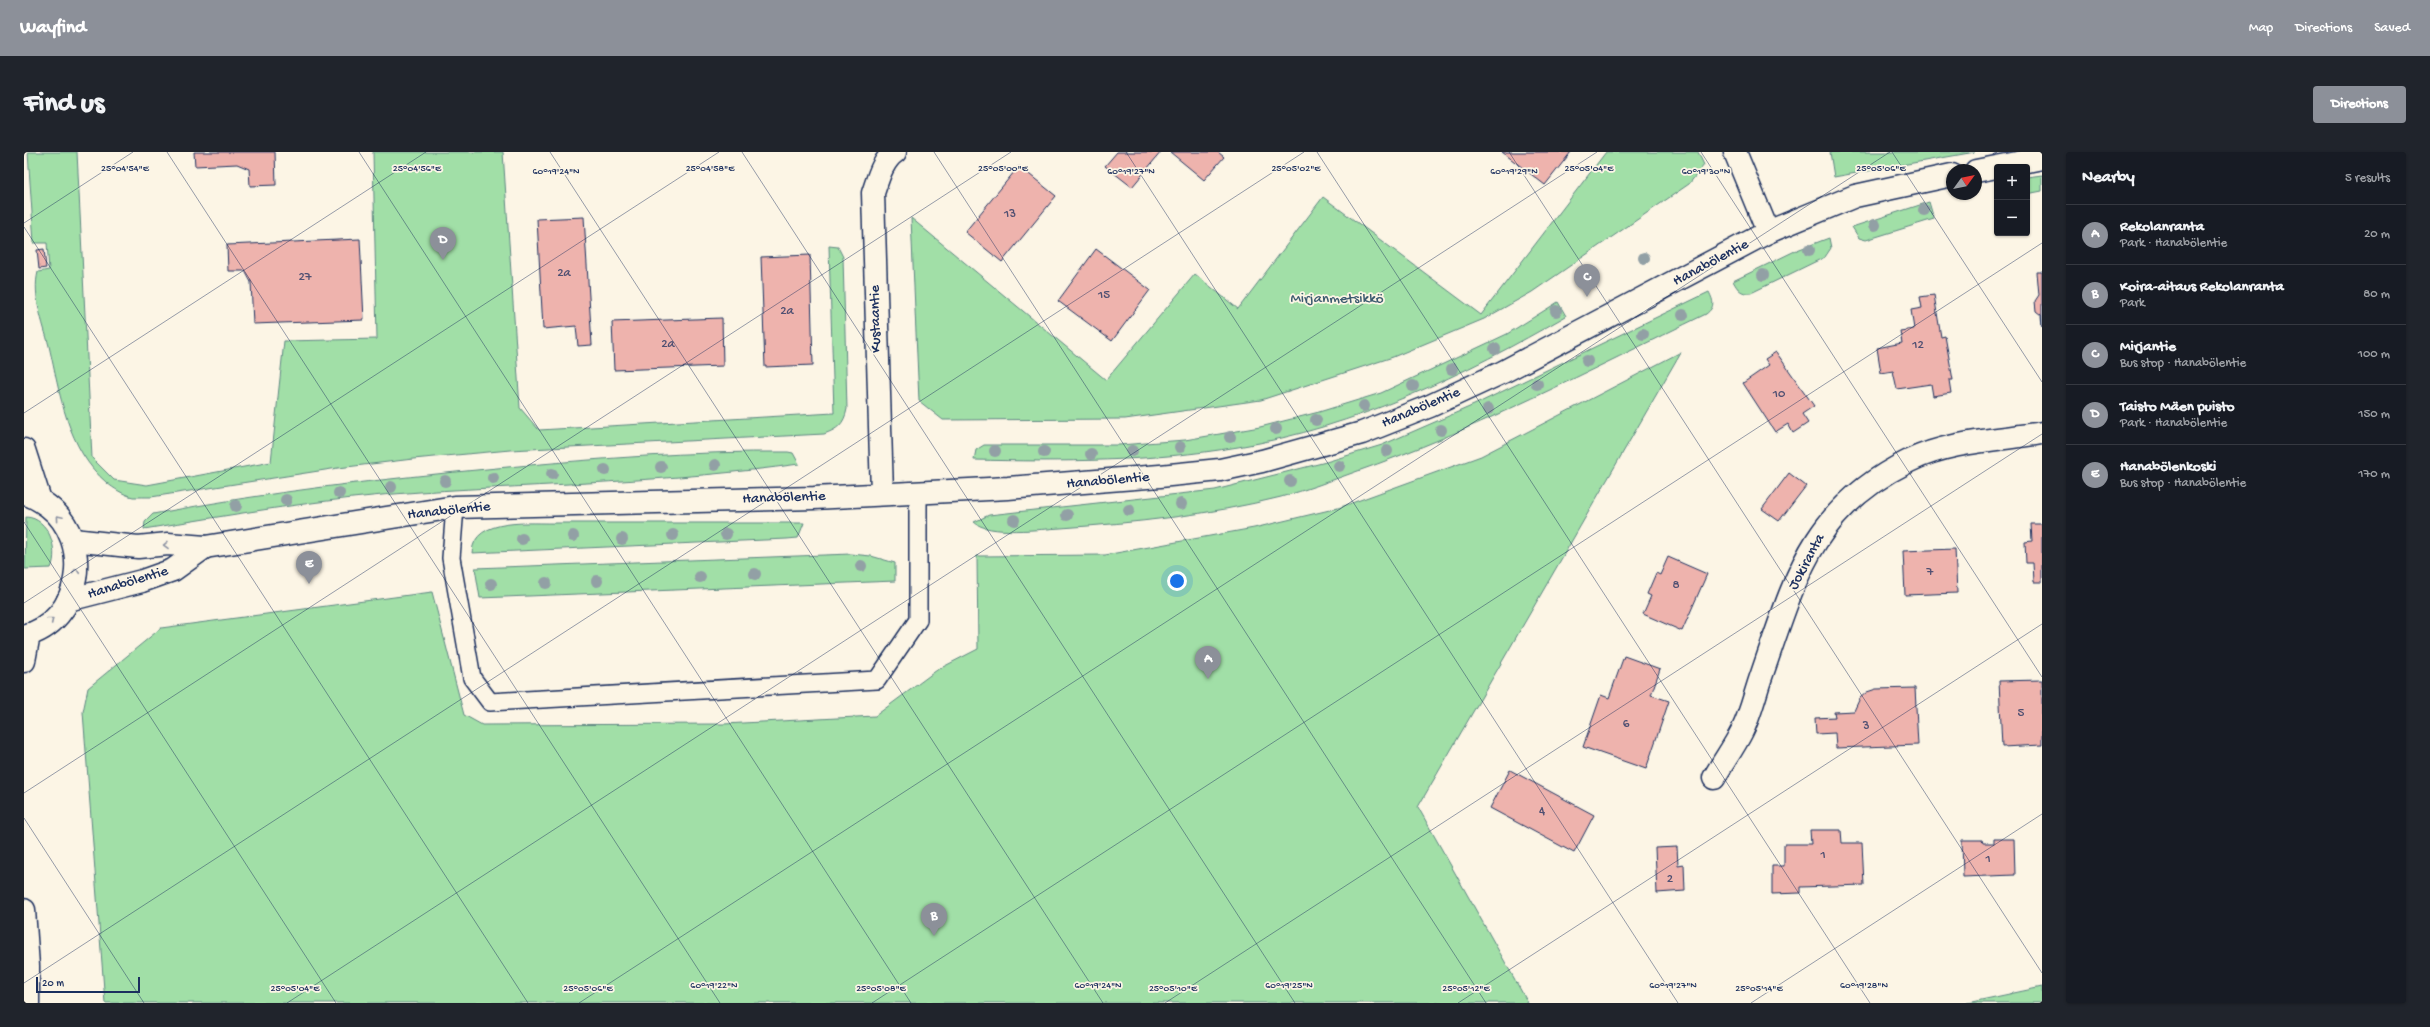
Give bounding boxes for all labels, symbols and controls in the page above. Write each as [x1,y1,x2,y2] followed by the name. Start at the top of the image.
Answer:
[20,17,86,40] text: Wayfind
[2249,20,2273,37] text: Map
[2295,20,2352,37] text: Directions
[2374,20,2410,37] text: Saved
[2313,86,2406,123] button: Directions
[24,88,104,121] text: Find us
[101,163,150,175] text: 25°04'54"E
[393,163,442,175] text: 25°04'56"E
[686,163,735,175] text: 25°04'58"E
[978,163,1029,175] text: 25°05'00"E
[1271,163,1321,175] text: 25°05'02"E
[1565,163,1614,175] text: 25°05'04"E
[1856,163,1906,175] text: 25°05'06"E
[1946,164,1982,200] north arrow
[1994,164,2030,236] map controls
[1994,164,2030,200] button: +
[532,166,580,178] text: 60°19'24"N
[1107,166,1155,178] text: 60°19'27"N
[1490,166,1538,178] text: 60°19'29"N
[1682,166,1731,178] text: 60°19'30"N
[2082,168,2135,188] text: Nearby
[2345,171,2390,186] text: 5 results
[1994,200,2030,236] button: −
[1003,207,1016,222] house number: 13
[2120,218,2204,236] text: Rekolanranta
[430,227,456,260] pin: D
[2091,227,2099,242] text: A
[2364,227,2390,242] text: 20 m
[1670,235,1752,291] street label: Hanabölentie
[2120,236,2227,251] text: Park · Hanabölentie
[1574,264,1600,297] pin: C
[557,266,572,281] house number: 2a
[298,270,313,285] house number: 27
[2120,278,2284,296] text: Koira-aitaus Rekolanranta
[866,285,886,353] street label: Kustaantie
[2092,287,2098,302] text: B
[2363,287,2390,302] text: 80 m
[1097,288,1110,303] house number: 15
[1290,290,1384,308] park label: Mirjanmetsikkö
[2120,296,2145,311] text: Park
[780,304,795,319] house number: 2a
[661,337,676,352] house number: 2a
[1911,338,1924,353] house number: 12
[2120,338,2176,356] text: Mirjantie
[2091,347,2099,362] text: C
[2358,347,2390,362] text: 100 m
[2120,356,2246,371] text: Bus stop · Hanabölentie
[1379,383,1463,433] street label: Hanabölentie
[1772,387,1786,402] house number: 10
[2120,398,2235,416] text: Taisto Mäen puisto
[2091,407,2099,422] text: D
[2358,407,2390,422] text: 150 m
[2120,416,2227,431] text: Park · Hanabölentie
[2120,458,2216,476] text: Hanabölenkoski
[2091,467,2099,482] text: E
[2358,467,2390,482] text: 170 m
[1066,468,1151,494] street label: Hanabölentie
[2120,476,2246,491] text: Bus stop · Hanabölentie
[742,488,826,508] street label: Hanabölentie
[407,498,492,524] street label: Hanabölentie
[57,515,64,522] one-way arrow
[1785,530,1830,593] street label: Jokiranta
[163,540,169,549] one-way arrow
[296,551,322,584] pin: E
[86,562,171,604] street label: Hanabölentie
[1926,565,1935,580] house number: 7
[72,568,81,574] one-way arrow
[1167,571,1187,591] your location
[1672,578,1680,593] house number: 8
[47,618,54,625] one-way arrow
[1195,646,1221,679] pin: A
[2018,706,2025,721] house number: 5
[1623,717,1630,732] house number: 6
[1862,719,1870,734] house number: 3
[1539,804,1545,819] house number: 4
[1819,848,1826,863] house number: 1
[1984,852,1991,867] house number: 1
[1667,872,1674,887] house number: 2
[921,903,947,936] pin: B
[36,975,140,994] scale bar
[42,978,64,990] text: 20 m
[690,980,738,992] text: 60°19'22"N
[1074,980,1122,992] text: 60°19'24"N
[1265,980,1313,992] text: 60°19'25"N
[1649,980,1697,992] text: 60°19'27"N
[1840,980,1888,992] text: 60°19'28"N
[271,983,320,995] text: 25°05'04"E
[563,983,613,995] text: 25°05'06"E
[856,983,907,995] text: 25°05'08"E
[1149,983,1198,995] text: 25°05'10"E
[1442,983,1490,995] text: 25°05'12"E
[1735,983,1783,995] text: 25°05'14"E

